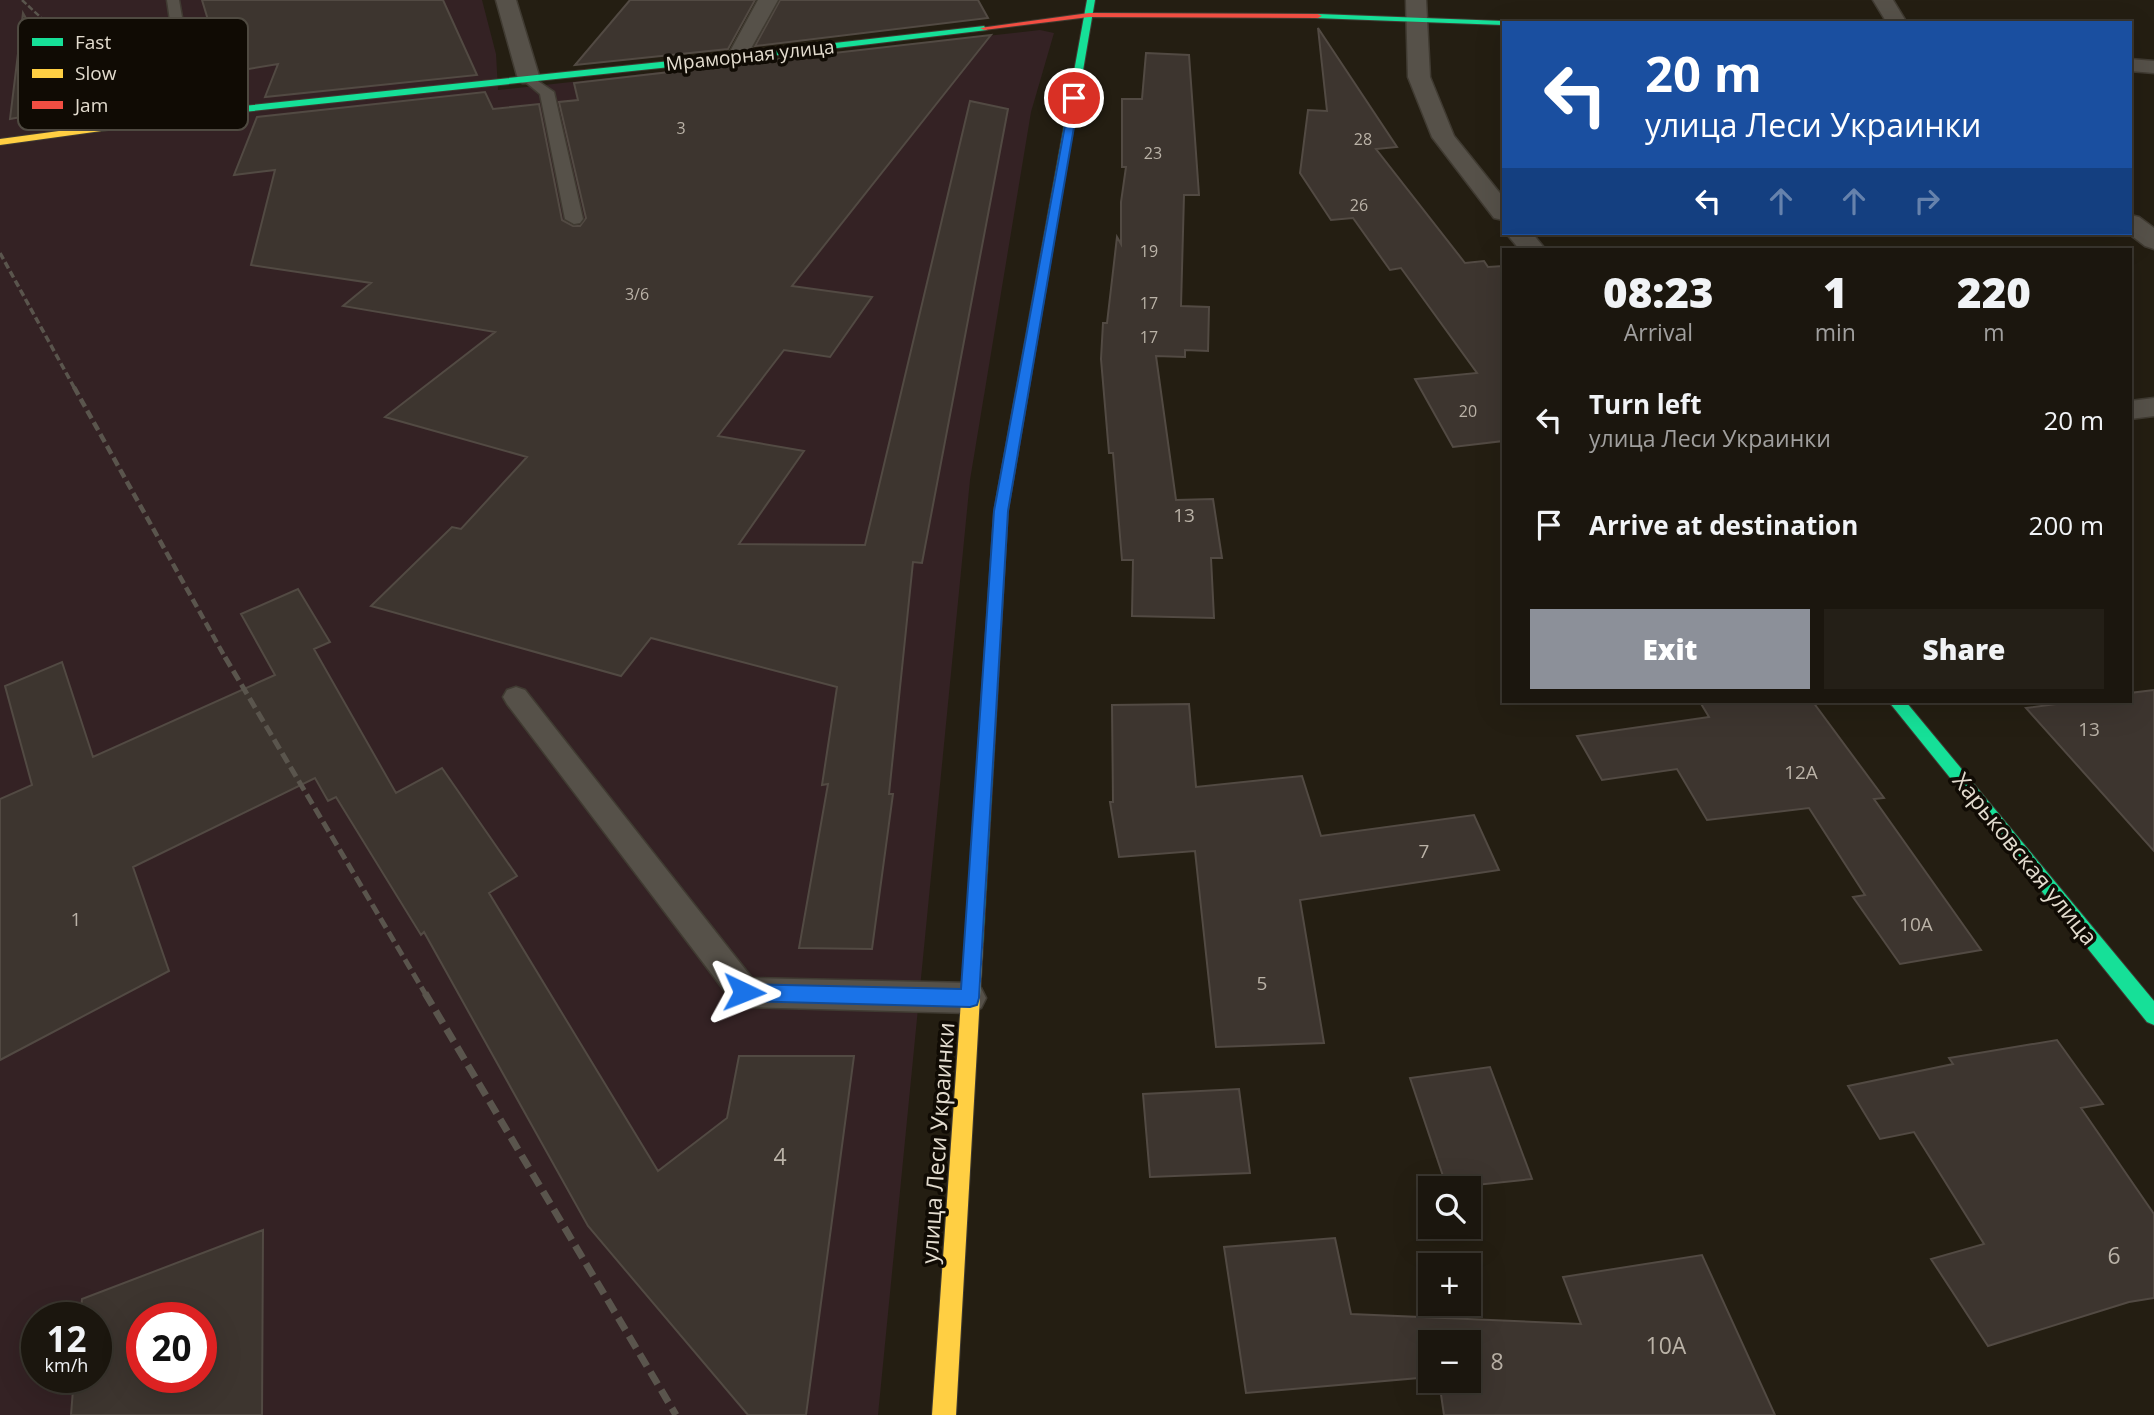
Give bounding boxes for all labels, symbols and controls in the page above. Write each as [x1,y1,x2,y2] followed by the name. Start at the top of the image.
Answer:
[18,18,248,130] legend
[75,29,111,55] text: Fast
[664,33,836,77] street label: Мраморная улица
[1645,40,1762,106] text: 20 m
[1530,49,1621,140] icon: left
[75,60,117,86] text: Slow
[1044,68,1104,128] pin
[1055,79,1093,117] icon: arrive
[73,92,108,118] text: Jam
[1645,103,1981,146] text: улица Леси Украинки
[676,117,686,139] house number: 3
[1354,128,1372,150] house number: 28
[1144,142,1162,164] house number: 23
[1689,182,1727,220] icon: left
[1762,182,1800,220] icon: ahead
[1835,182,1873,220] icon: ahead
[1908,182,1946,220] icon: right
[1350,194,1368,216] house number: 26
[1140,240,1158,262] house number: 19
[1603,263,1714,320] text: 08:23
[1823,263,1848,320] text: 1
[1957,263,2031,320] text: 220
[625,283,649,305] house number: 3/6
[1140,292,1158,314] house number: 17
[1624,316,1693,348] text: Arrival
[1815,316,1856,348] text: min
[1983,316,2005,348] text: m
[1140,326,1158,348] house number: 17
[1589,386,1701,422] text: Turn left
[1459,400,1477,422] house number: 20
[1530,401,1568,439] icon: left
[2043,402,2104,438] text: 20 m
[1589,422,1831,454] text: улица Леси Украинки
[1173,502,1195,528] house number: 13
[1530,506,1568,544] icon: arrive
[1589,507,1858,543] text: Arrive at destination
[2029,507,2104,543] text: 200 m
[1530,609,1810,689] button: Exit
[1824,609,2104,689] button: Share
[2078,716,2100,742] house number: 13
[1784,759,1818,785] house number: 12А
[1946,765,2105,951] street label: Харьковская улица
[1419,838,1429,864] house number: 7
[71,906,81,932] house number: 1
[1899,911,1933,937] house number: 10А
[707,955,781,1029] position arrow
[1257,970,1267,996] house number: 5
[913,1021,961,1265] street label: улица Леси Украинки
[773,1140,787,1172] house number: 4
[1418,1176,1481,1393] map controls
[1418,1176,1481,1239] button: search
[2107,1239,2121,1271] house number: 6
[1418,1253,1481,1316] button: +
[126,1302,217,1393] speed limit sign: 20
[46,1315,87,1362] text: 12
[1646,1329,1687,1361] house number: 10А
[1418,1330,1481,1393] button: −
[1490,1345,1504,1377] house number: 8
[45,1353,88,1377] text: km/h

